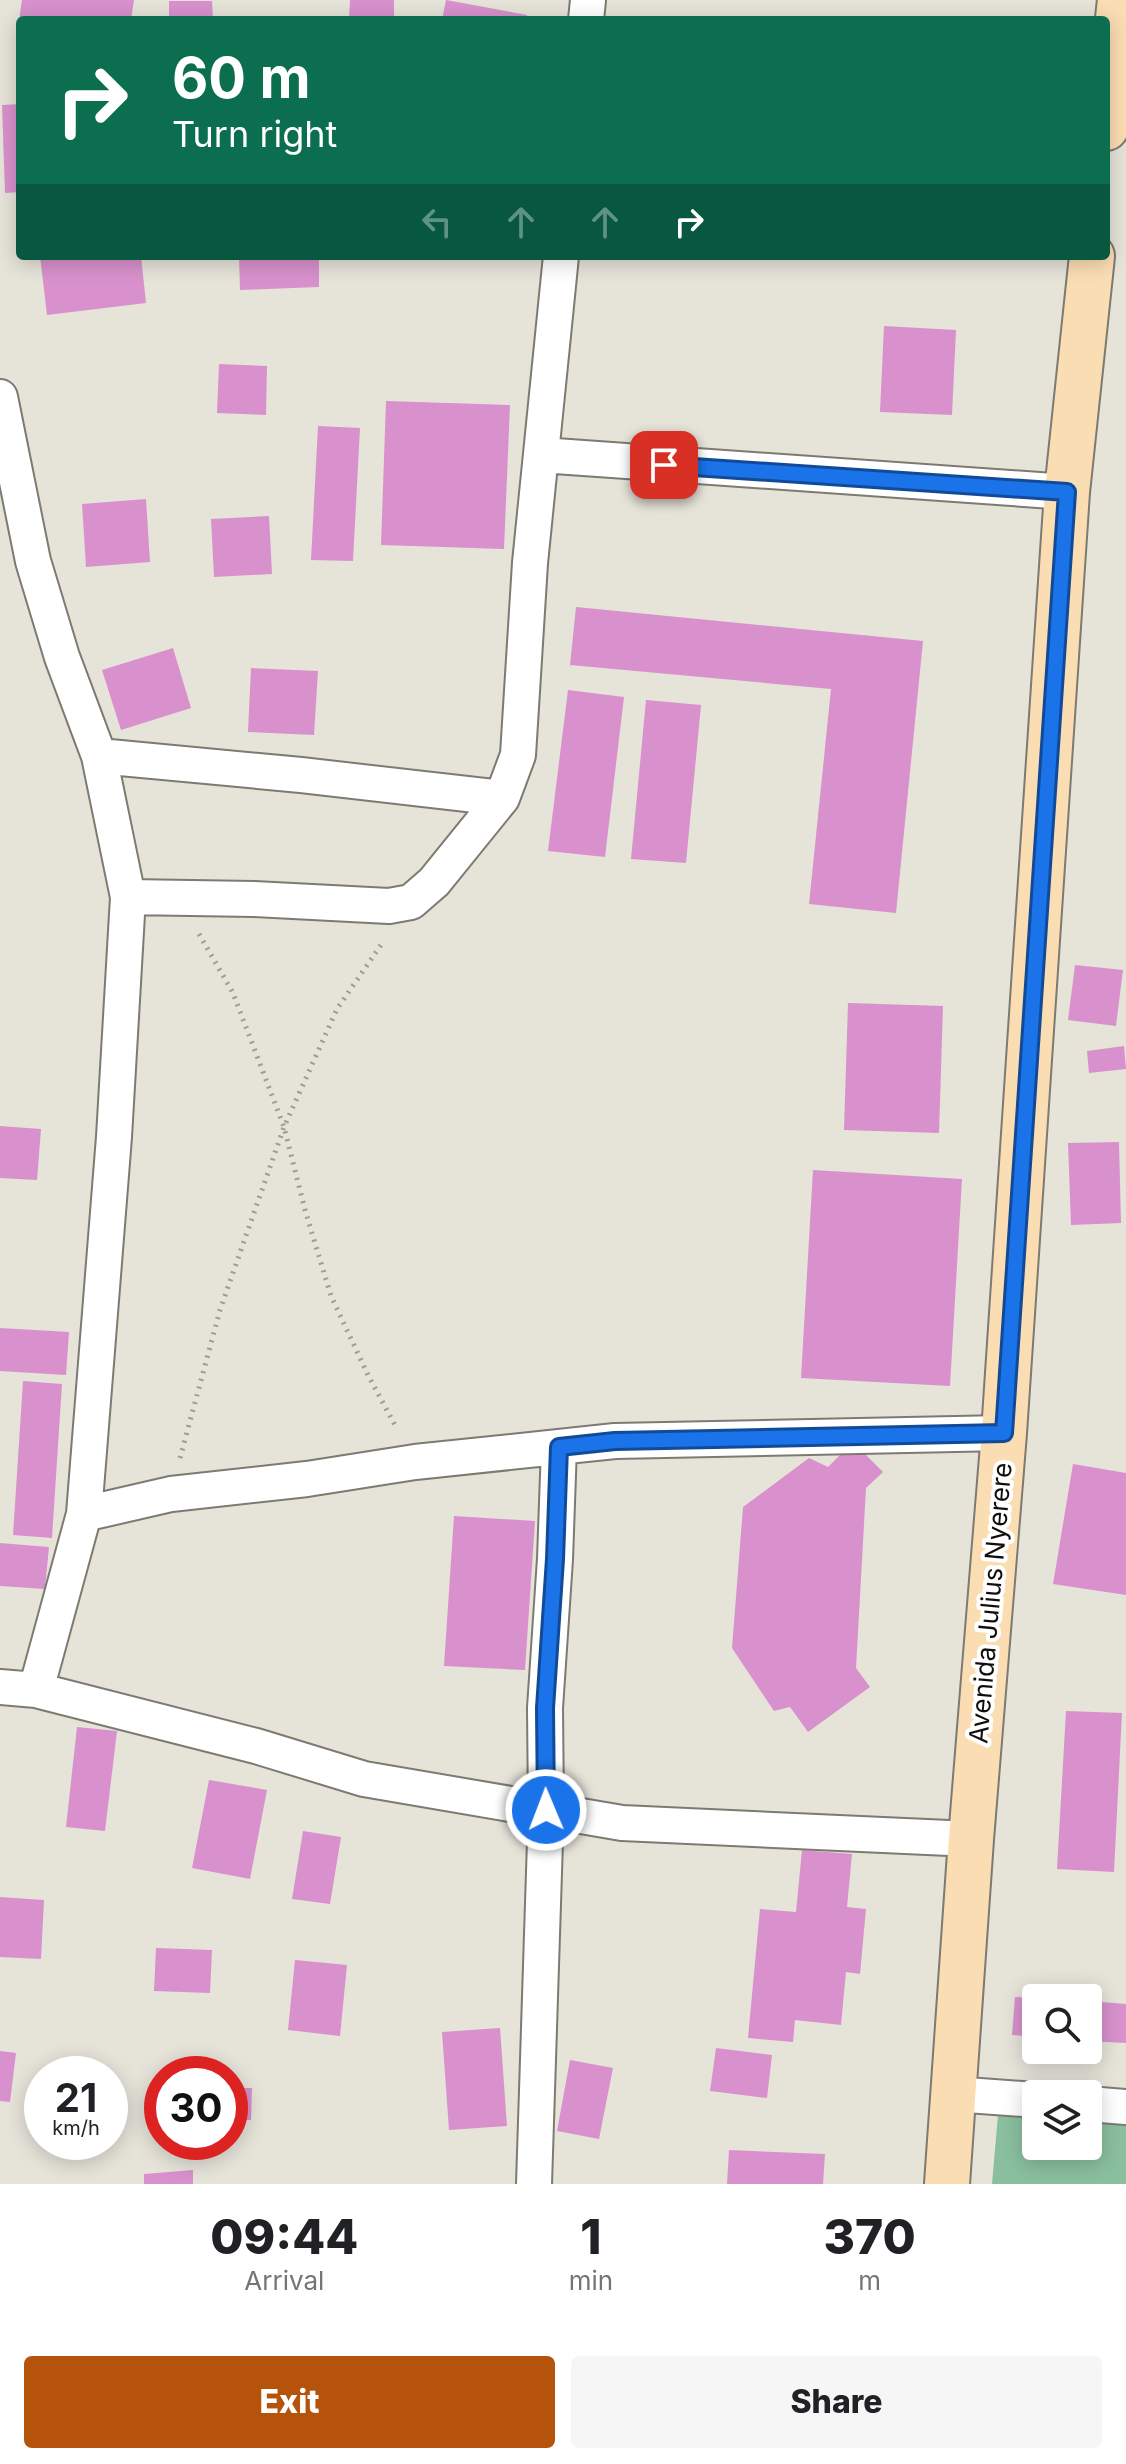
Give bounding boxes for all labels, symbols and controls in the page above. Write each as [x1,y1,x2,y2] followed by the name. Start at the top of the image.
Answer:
[172,44,311,112] text: 60 m
[40,48,144,152] icon: right
[172,112,337,156] text: Turn right
[415,200,459,244] icon: left
[499,200,543,244] icon: ahead
[583,200,627,244] icon: ahead
[667,200,711,244] icon: right
[630,431,698,499] pin
[642,443,686,487] icon: arrive
[962,1461,1018,1745] street label: Avenida Julius Nyerere
[504,1768,588,1852] position arrow
[1022,1984,1102,2160] map controls
[1022,1984,1102,2064] button: search
[144,2056,248,2160] speed limit sign: 30
[55,2073,97,2122] text: 21
[1022,2080,1102,2160] button: layers
[52,2116,100,2140] text: km/h
[210,2207,358,2266] text: 09:44
[580,2207,601,2266] text: 1
[823,2207,916,2266] text: 370
[244,2265,324,2296] text: Arrival
[569,2265,613,2296] text: min
[858,2265,881,2296] text: m
[24,2356,555,2448] button: Exit
[571,2356,1102,2448] button: Share

